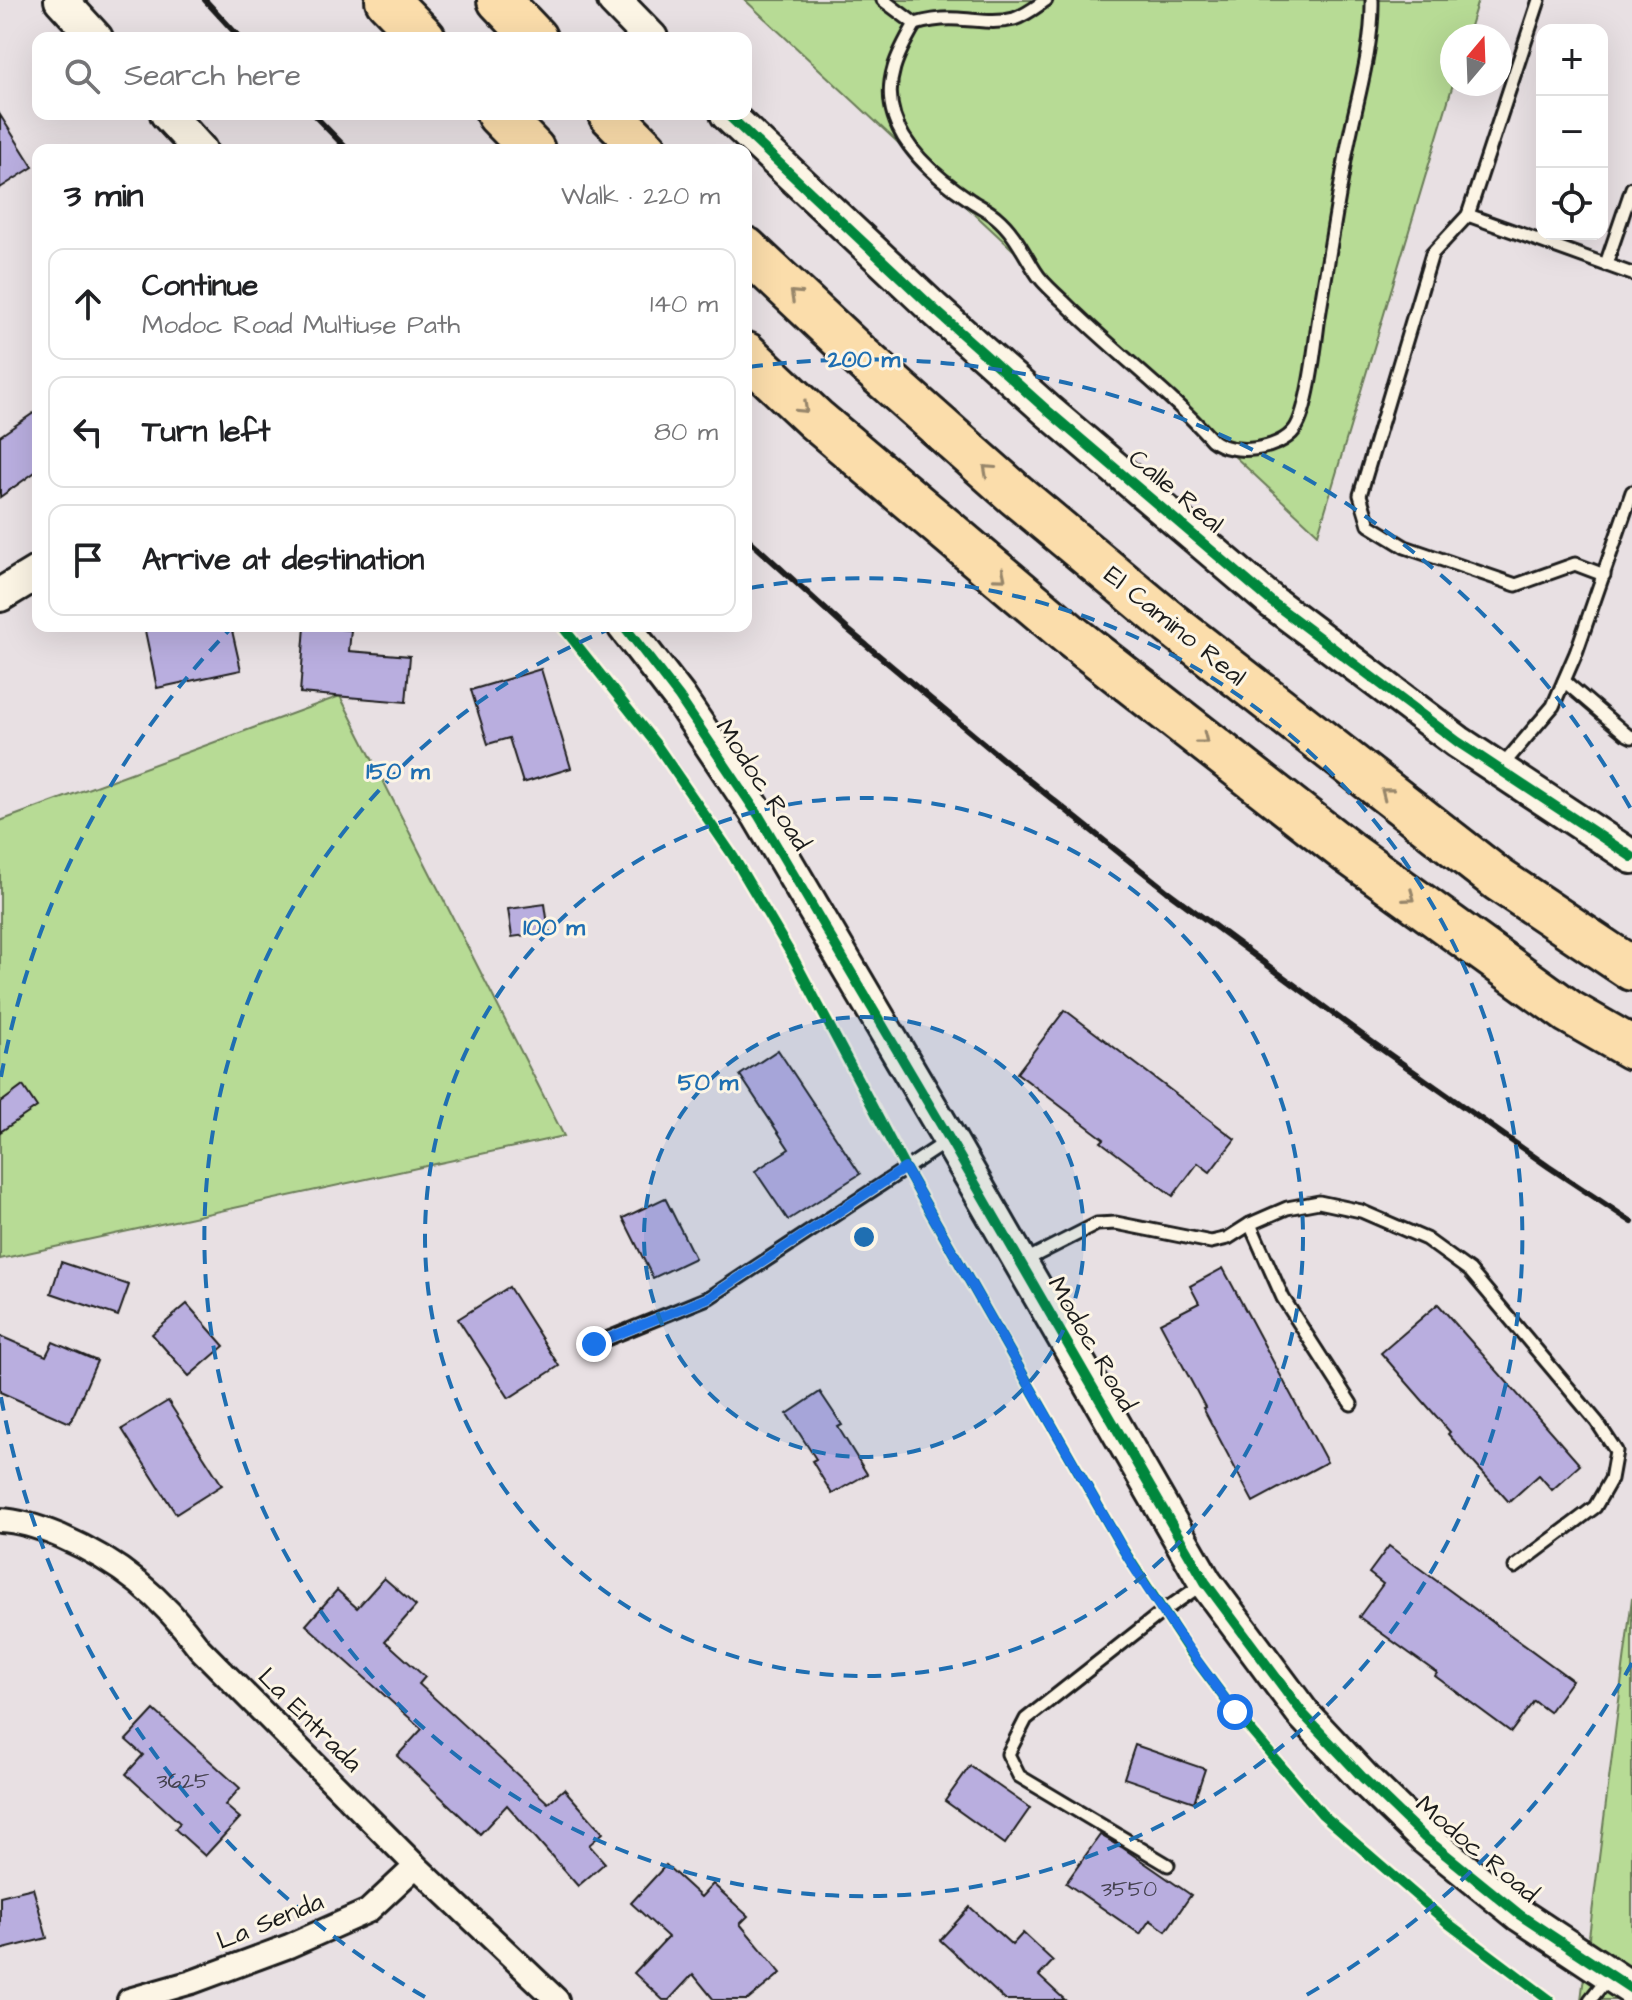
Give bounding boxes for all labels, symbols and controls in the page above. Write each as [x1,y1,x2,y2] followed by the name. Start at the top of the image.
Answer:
[1440,24,1512,96] north arrow
[1536,24,1608,240] map controls
[1536,24,1608,96] button: +
[32,32,752,120] search box
[60,54,104,98] icon: search
[124,55,301,97] text: Search here
[1536,96,1608,168] button: −
[1536,168,1608,240] button: locate
[64,172,144,220] text: 3 min
[561,178,720,214] text: Walk · 220 m
[142,265,258,307] text: Continue
[66,282,110,326] icon: ahead
[650,286,718,322] text: 140 m
[790,290,805,304] one-way arrow
[142,307,460,343] text: Modoc Road Multiuse Path
[827,343,900,377] text: 200 m
[794,398,808,413] one-way arrow
[66,410,110,454] icon: left
[142,411,270,453] text: Turn left
[654,414,718,450] text: 80 m
[1121,441,1231,541] street label: Calle Real
[983,465,998,479] one-way arrow
[66,538,110,582] icon: arrive
[142,539,424,581] text: Arrive at destination
[1096,557,1254,695] street label: El Camino Real
[991,566,1006,581] one-way arrow
[707,712,819,858] street label: Modoc Road
[1194,730,1209,744] one-way arrow
[366,755,430,789] text: 150 m
[1381,789,1395,803] one-way arrow
[1401,887,1415,902] one-way arrow
[523,911,585,945] text: 100 m
[678,1066,739,1100] text: 50 m
[850,1223,878,1251] centre of rings
[1039,1270,1145,1418] street label: Modoc Road
[576,1326,612,1362] route end
[250,1660,370,1780] street label: La Entrada
[1217,1694,1253,1730] route start
[156,1766,210,1797] house number: 3625
[1408,1787,1546,1911] street label: Modoc Road
[1101,1874,1157,1905] house number: 3550
[211,1883,329,1959] street label: La Senda

